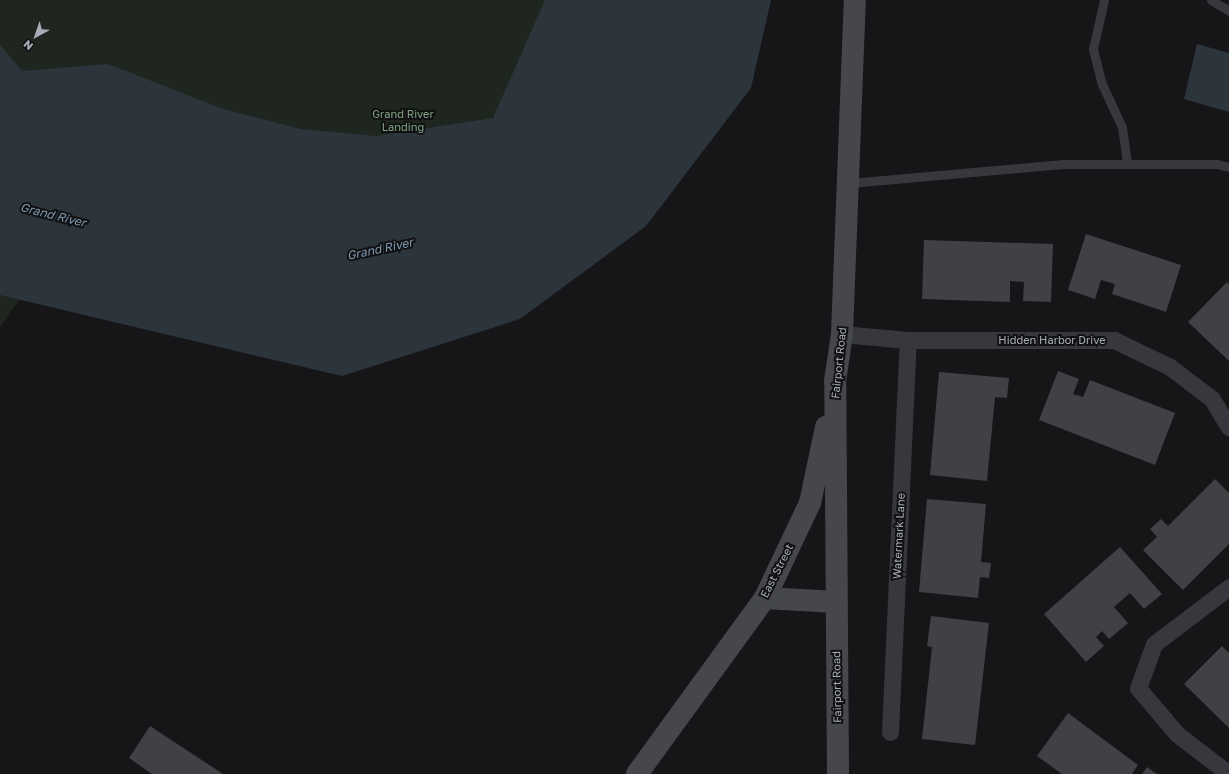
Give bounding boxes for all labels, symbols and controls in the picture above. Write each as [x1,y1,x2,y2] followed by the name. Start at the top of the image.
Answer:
[16,16,56,56] north arrow
[21,38,35,53] text: N
[372,108,434,134] park label: Grand River Landing
[19,200,87,230] water label: Grand River
[346,235,414,263] water label: Grand River
[829,327,849,399] street label: Fairport Road
[998,333,1106,347] street label: Hidden Harbor Drive
[890,493,908,579] street label: Watermark Lane
[758,542,796,600] street label: East Street
[830,651,844,723] street label: Fairport Road

